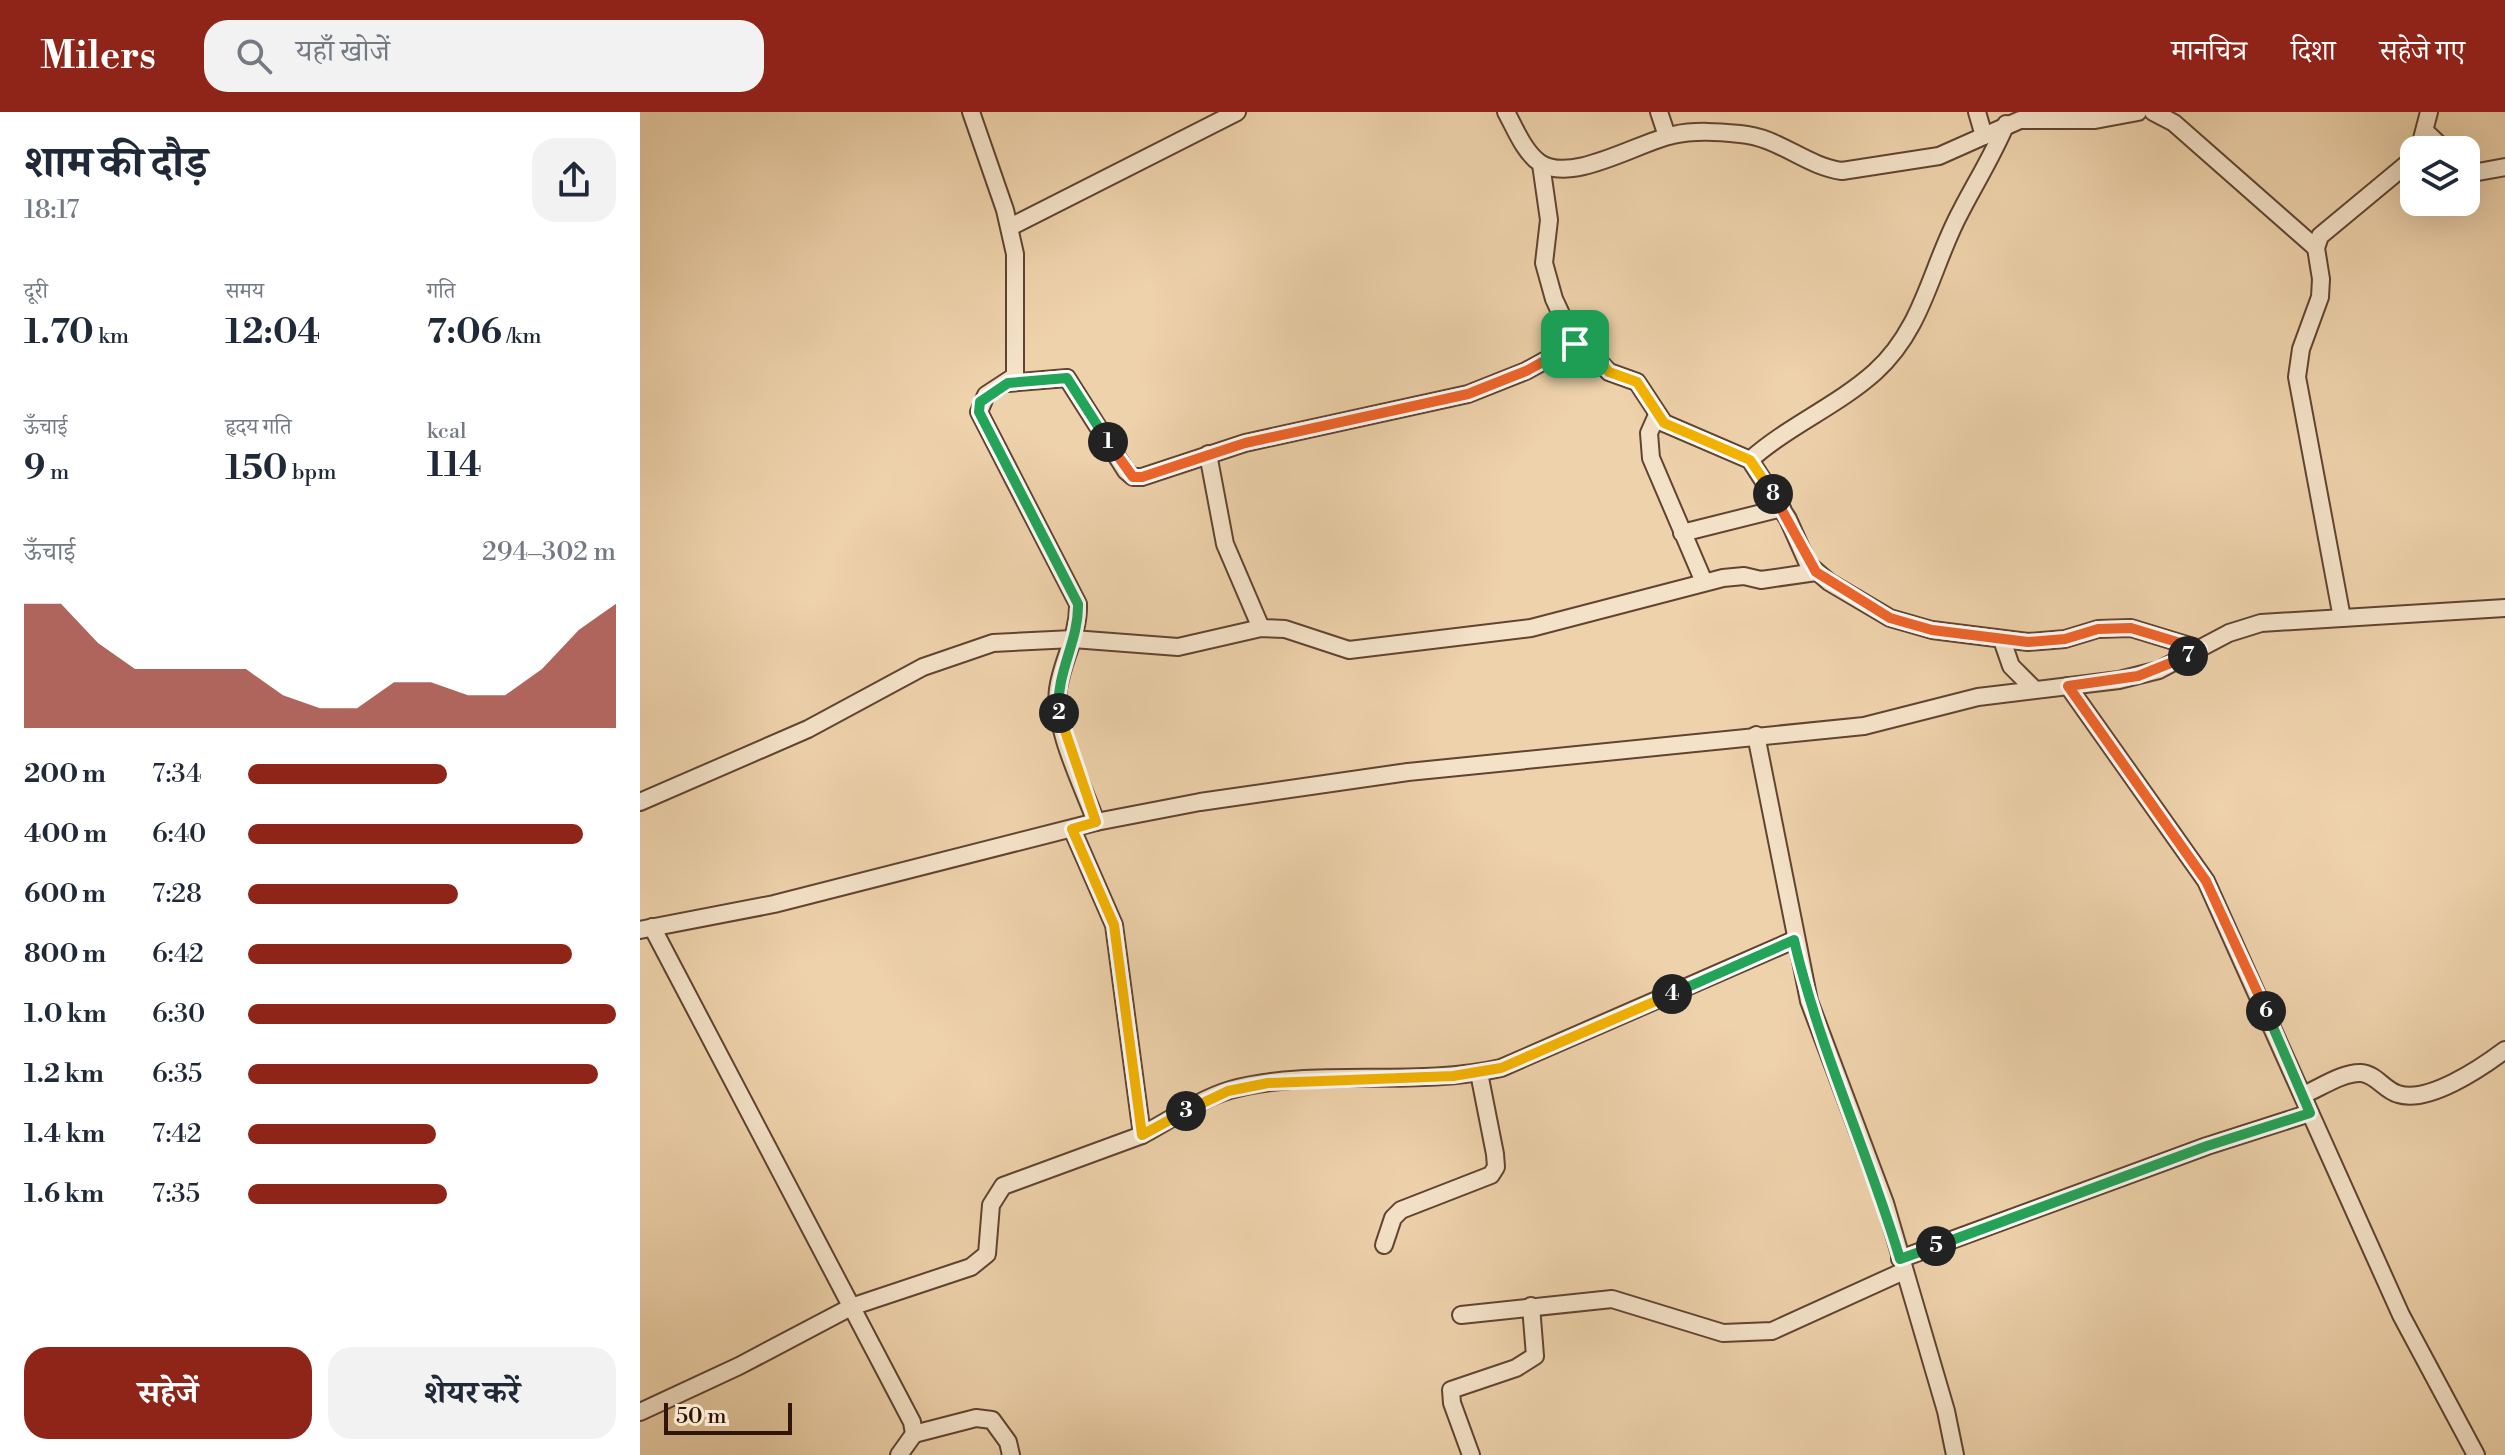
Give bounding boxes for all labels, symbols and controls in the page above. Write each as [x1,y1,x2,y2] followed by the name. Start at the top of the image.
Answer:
[204,20,764,92] search box
[40,33,156,80] text: Milers
[296,33,390,71] text: यहाँ खोजें
[232,34,276,78] icon: search
[2171,34,2247,69] text: मानचित्र
[2291,34,2336,69] text: दिशा
[2380,34,2465,69] text: सहेजे गए
[24,136,208,191] text: शाम की दौड़
[2400,136,2480,216] map controls
[2400,136,2480,216] button: layers
[532,138,616,222] button: share
[24,194,79,226] text: 18:17
[24,278,48,305] text: दूरी
[225,278,264,305] text: समय
[427,278,455,305] text: गति
[1541,310,1609,378] pin
[24,312,94,354] text: 1.70
[225,312,320,354] text: 12:04
[427,312,502,354] text: 7:06
[1553,322,1597,366] icon: arrive
[94,323,129,350] text: km
[502,323,542,350] text: /km
[24,414,67,441] text: ऊँचाई
[225,414,292,441] text: हृदय गति
[427,418,467,445] text: kcal
[1088,422,1128,462] pin: 1
[1103,428,1113,455] text: 1
[427,445,482,487] text: 114
[24,448,45,490] text: 9
[225,448,287,490] text: 150
[45,459,69,486] text: m
[287,459,337,486] text: bpm
[1753,474,1793,514] pin: 8
[1766,480,1780,507] text: 8
[24,536,75,568] text: ऊँचाई
[482,536,616,568] text: 294–302 m
[2168,636,2208,676] pin: 7
[2182,642,2194,669] text: 7
[1039,693,1079,733] pin: 2
[1052,699,1066,726] text: 2
[24,758,106,790] text: 200 m
[152,758,202,790] text: 7:34
[24,818,107,850] text: 400 m
[152,818,206,850] text: 6:40
[24,878,106,910] text: 600 m
[152,878,202,910] text: 7:28
[24,938,106,970] text: 800 m
[152,938,204,970] text: 6:42
[1652,974,1692,1014] pin: 4
[1665,980,1679,1007] text: 4
[2246,991,2286,1031] pin: 6
[2259,997,2273,1024] text: 6
[24,998,107,1030] text: 1.0 km
[152,998,205,1030] text: 6:30
[24,1058,104,1090] text: 1.2 km
[152,1058,202,1090] text: 6:35
[1166,1091,1206,1131] pin: 3
[1179,1097,1193,1124] text: 3
[24,1118,105,1150] text: 1.4 km
[152,1118,202,1150] text: 7:42
[24,1178,104,1210] text: 1.6 km
[152,1178,200,1210] text: 7:35
[1916,1226,1956,1266] pin: 5
[1929,1232,1943,1259] text: 5
[24,1347,312,1439] button: सहेजें
[328,1347,616,1439] button: शेयर करें
[664,1399,792,1435] scale bar
[676,1403,727,1430] text: 50 m

